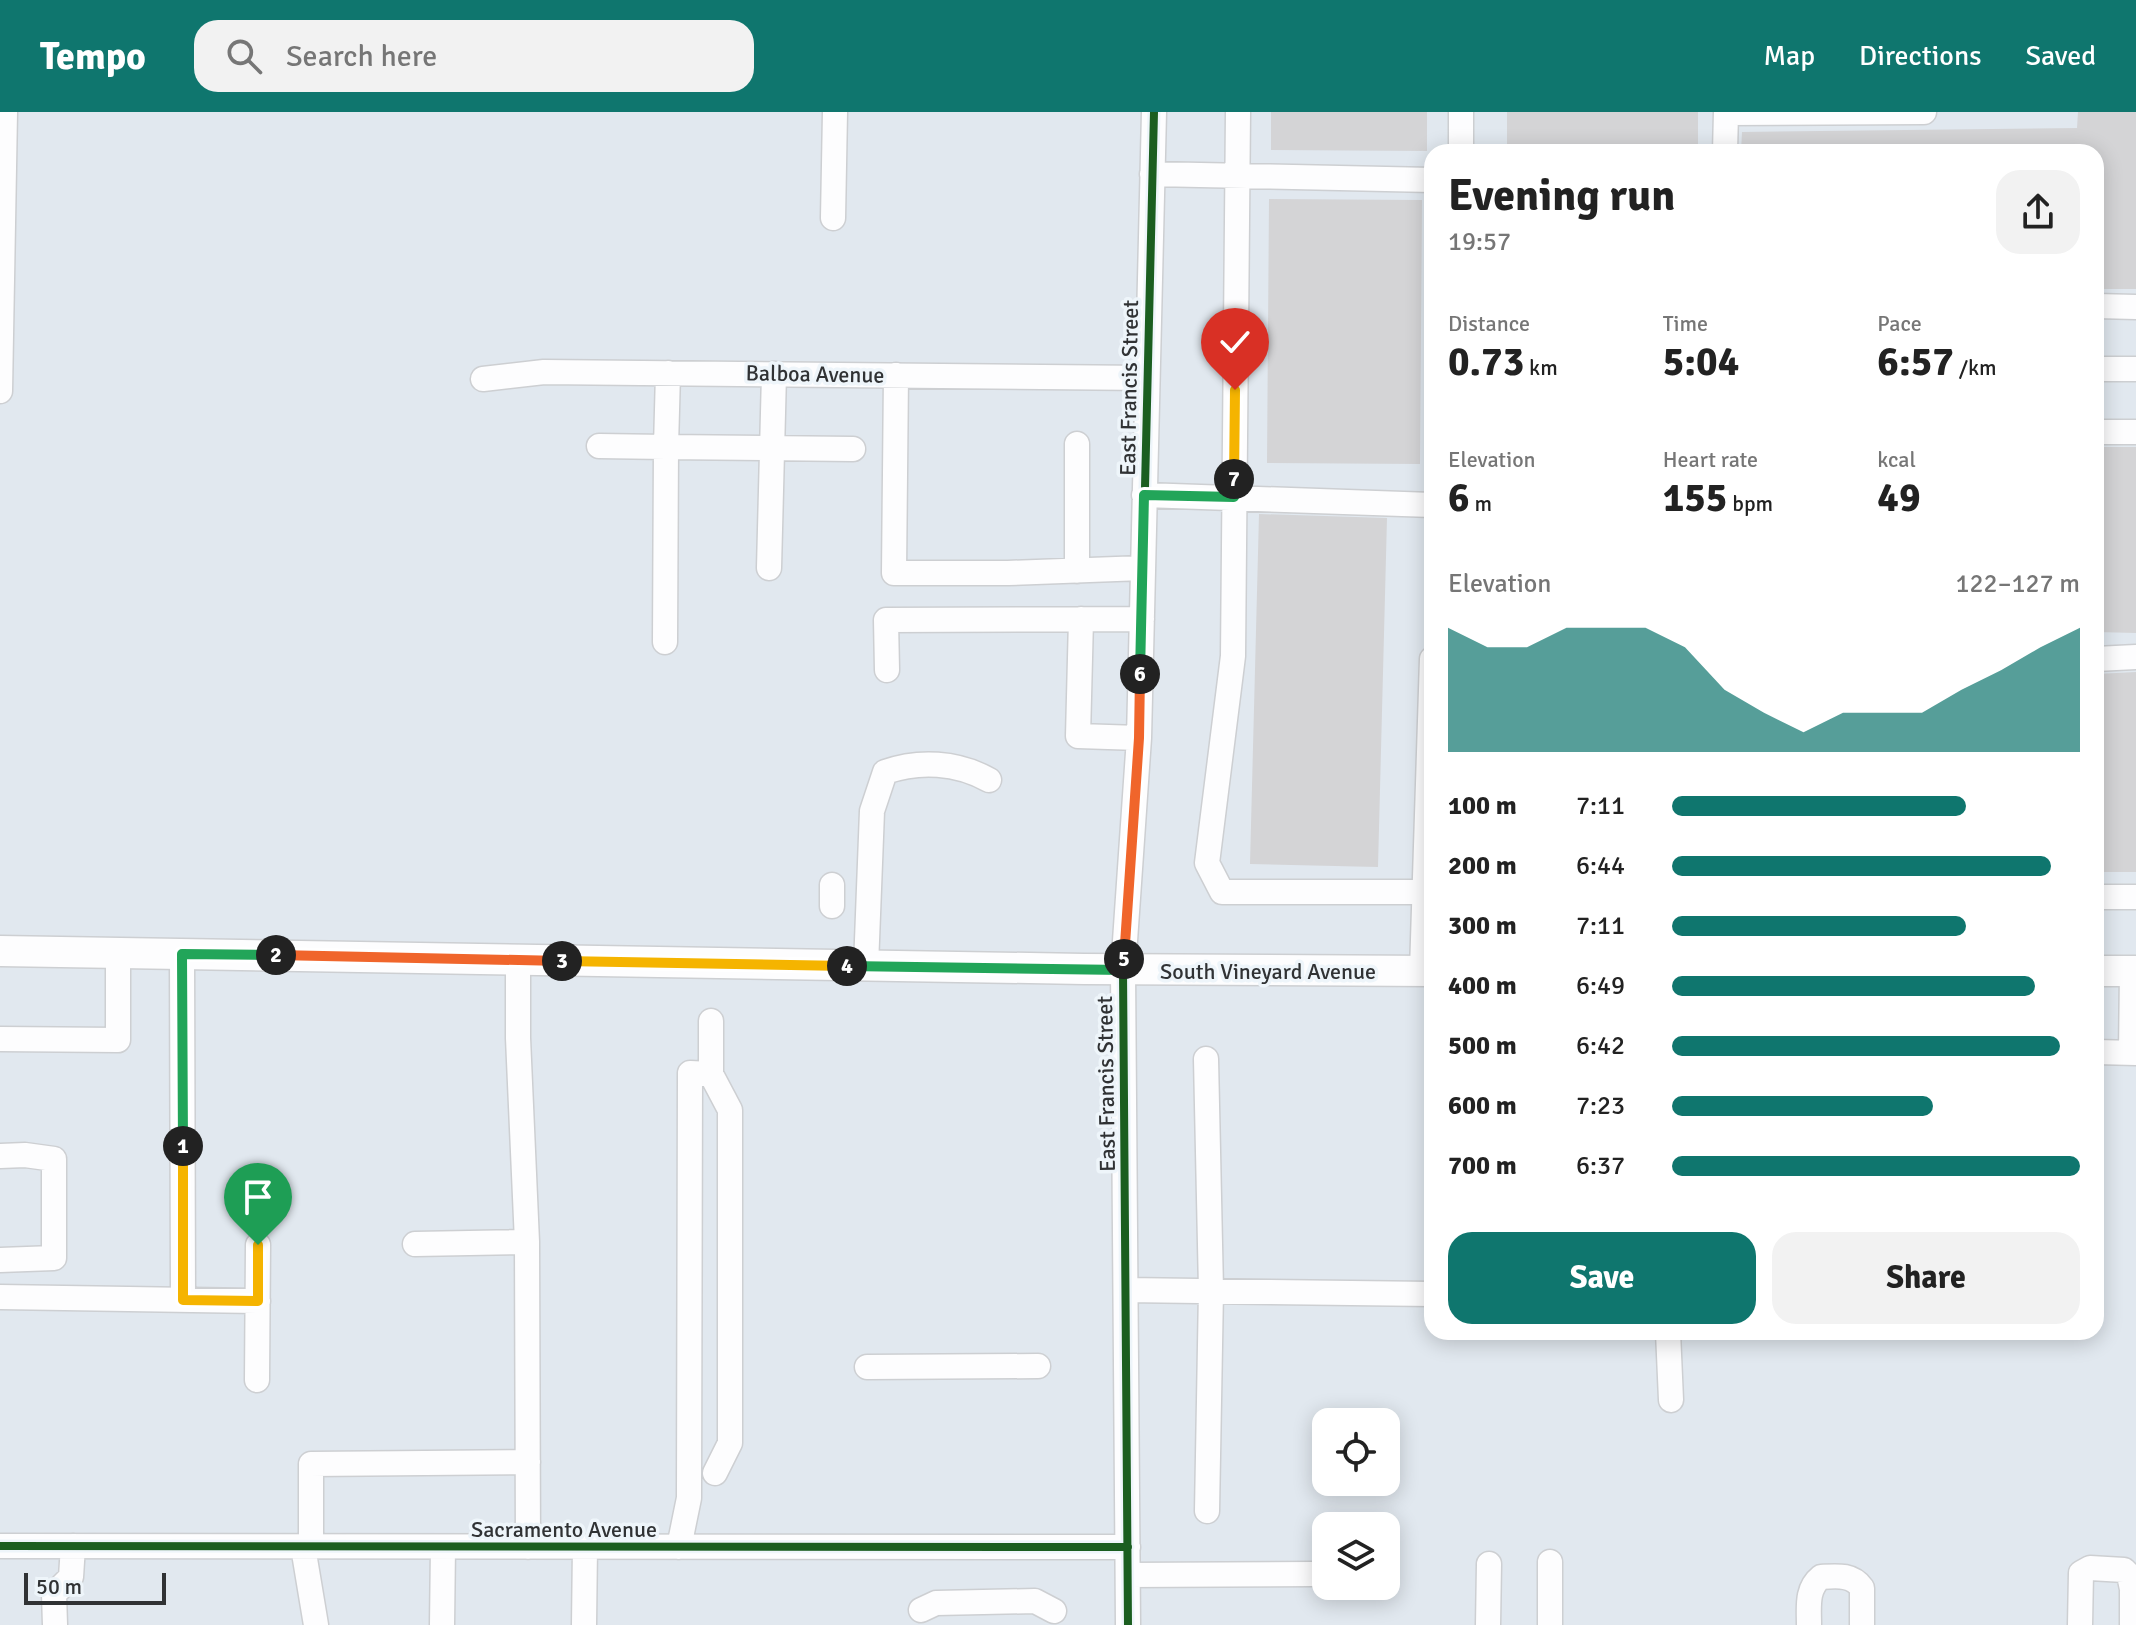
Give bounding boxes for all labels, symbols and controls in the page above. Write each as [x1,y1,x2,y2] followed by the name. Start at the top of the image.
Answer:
[194,20,754,92] search box
[40,33,146,80] text: Tempo
[222,34,266,78] icon: search
[286,38,437,75] text: Search here
[1763,39,1815,73] text: Map
[1859,39,1981,73] text: Directions
[2025,39,2096,73] text: Saved
[1448,169,1675,223] text: Evening run
[1996,170,2080,254] button: share
[1448,226,1511,258] text: 19:57
[1114,299,1144,476] street label: East Francis Street
[1201,308,1269,390] pin
[1448,310,1530,337] text: Distance
[1663,310,1708,337] text: Time
[1877,310,1922,337] text: Pace
[1213,320,1257,364] icon: check
[1448,337,1524,387] text: 0.73
[1663,337,1739,387] text: 5:04
[1877,337,1954,387] text: 6:57
[1524,354,1558,381] text: km
[1954,354,1997,381] text: /km
[745,359,885,389] street label: Balboa Avenue
[1448,446,1536,473] text: Elevation
[1663,446,1758,473] text: Heart rate
[1877,446,1916,473] text: kcal
[1214,459,1254,499] pin: 7
[1228,465,1240,492] text: 7
[1448,473,1470,523] text: 6
[1663,473,1727,523] text: 155
[1877,473,1921,523] text: 49
[1470,490,1492,517] text: m
[1727,490,1773,517] text: bpm
[1448,568,1552,600] text: Elevation
[1956,568,2080,600] text: 122–127 m
[1120,654,1160,694] pin: 6
[1134,660,1146,687] text: 6
[1448,790,1517,822] text: 100 m
[1576,790,1625,822] text: 7:11
[1448,850,1517,882] text: 200 m
[1576,850,1625,882] text: 6:44
[1448,910,1517,942] text: 300 m
[1576,910,1625,942] text: 7:11
[256,935,296,975] pin: 2
[1104,939,1144,979] pin: 5
[270,941,282,968] text: 2
[542,941,582,981] pin: 3
[1118,945,1130,972] text: 5
[827,946,867,986] pin: 4
[556,947,568,974] text: 3
[841,952,853,979] text: 4
[1160,958,1376,985] street label: South Vineyard Avenue
[1448,970,1517,1002] text: 400 m
[1576,970,1625,1002] text: 6:49
[1091,995,1121,1172] street label: East Francis Street
[1448,1030,1517,1062] text: 500 m
[1576,1030,1625,1062] text: 6:42
[1448,1090,1517,1122] text: 600 m
[1576,1090,1625,1122] text: 7:23
[163,1126,203,1166] pin: 1
[177,1132,189,1159] text: 1
[1448,1150,1517,1182] text: 700 m
[1576,1150,1625,1182] text: 6:37
[224,1163,292,1245] pin
[236,1175,280,1219] icon: arrive
[1448,1232,1756,1324] button: Save
[1772,1232,2080,1324] button: Share
[1312,1408,1400,1600] map controls
[1312,1408,1400,1496] button: locate
[1312,1512,1400,1600] button: layers
[471,1516,657,1543] street label: Sacramento Avenue
[24,1569,166,1605] scale bar
[36,1573,82,1600] text: 50 m

